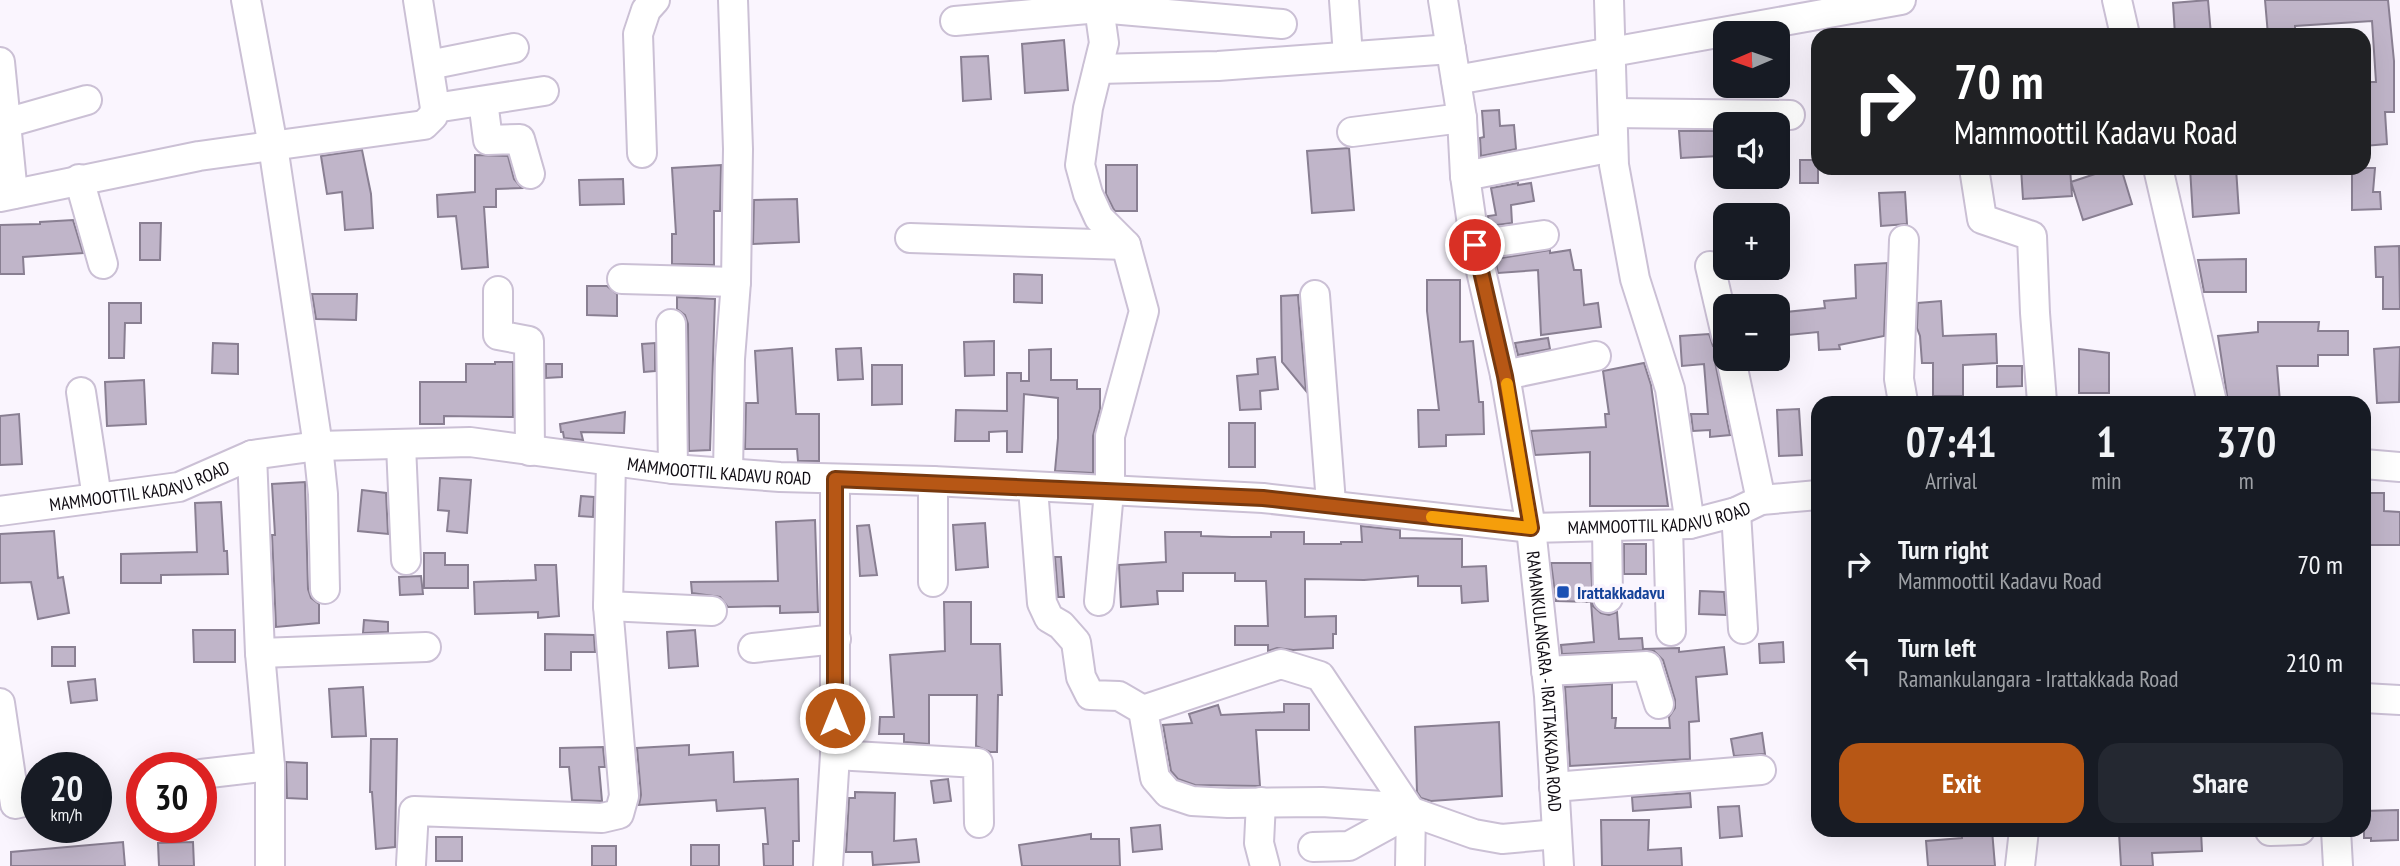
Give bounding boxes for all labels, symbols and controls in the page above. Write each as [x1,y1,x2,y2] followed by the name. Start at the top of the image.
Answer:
[1713,21,1790,98] north arrow
[1713,21,1790,371] map controls
[1954,49,2043,113] text: 70 m
[1839,56,1930,147] icon: right
[1954,111,2238,153] text: Mammoottil Kadavu Road
[1713,112,1790,189] button: sound
[1713,203,1790,280] button: +
[1445,215,1505,275] pin
[1456,226,1494,264] icon: arrive
[1713,294,1790,371] button: −
[1906,414,1997,469] text: 07:41
[2096,414,2116,469] text: 1
[2216,414,2276,469] text: 370
[626,452,811,489] street label: MAMMOOTTIL KADAVU ROAD
[48,455,233,516] street label: MAMMOOTTIL KADAVU ROAD
[1925,466,1977,495] text: Arrival
[2091,466,2121,495] text: min
[2239,466,2254,495] text: m
[1567,495,1754,539] street label: MAMMOOTTIL KADAVU ROAD
[1898,533,1989,566] text: Turn right
[1839,545,1877,583] icon: right
[2297,548,2343,581] text: 70 m
[1522,550,1567,812] street label: RAMANKULANGARA - IRATTAKKADA ROAD
[1898,566,2102,595] text: Mammoottil Kadavu Road
[1577,581,1665,604] place label: Irattakkadavu
[1555,584,1571,600] marker: Irattakkadavu
[1898,631,1976,664] text: Turn left
[1839,643,1877,681] icon: left
[2285,646,2343,679] text: 210 m
[1898,664,2178,693] text: Ramankulangara - Irattakkada Road
[798,681,872,755] position arrow
[1839,743,2084,823] button: Exit
[2098,743,2343,823] button: Share
[126,752,217,843] speed limit sign: 30
[50,765,83,811] text: 20
[51,803,82,826] text: km/h

